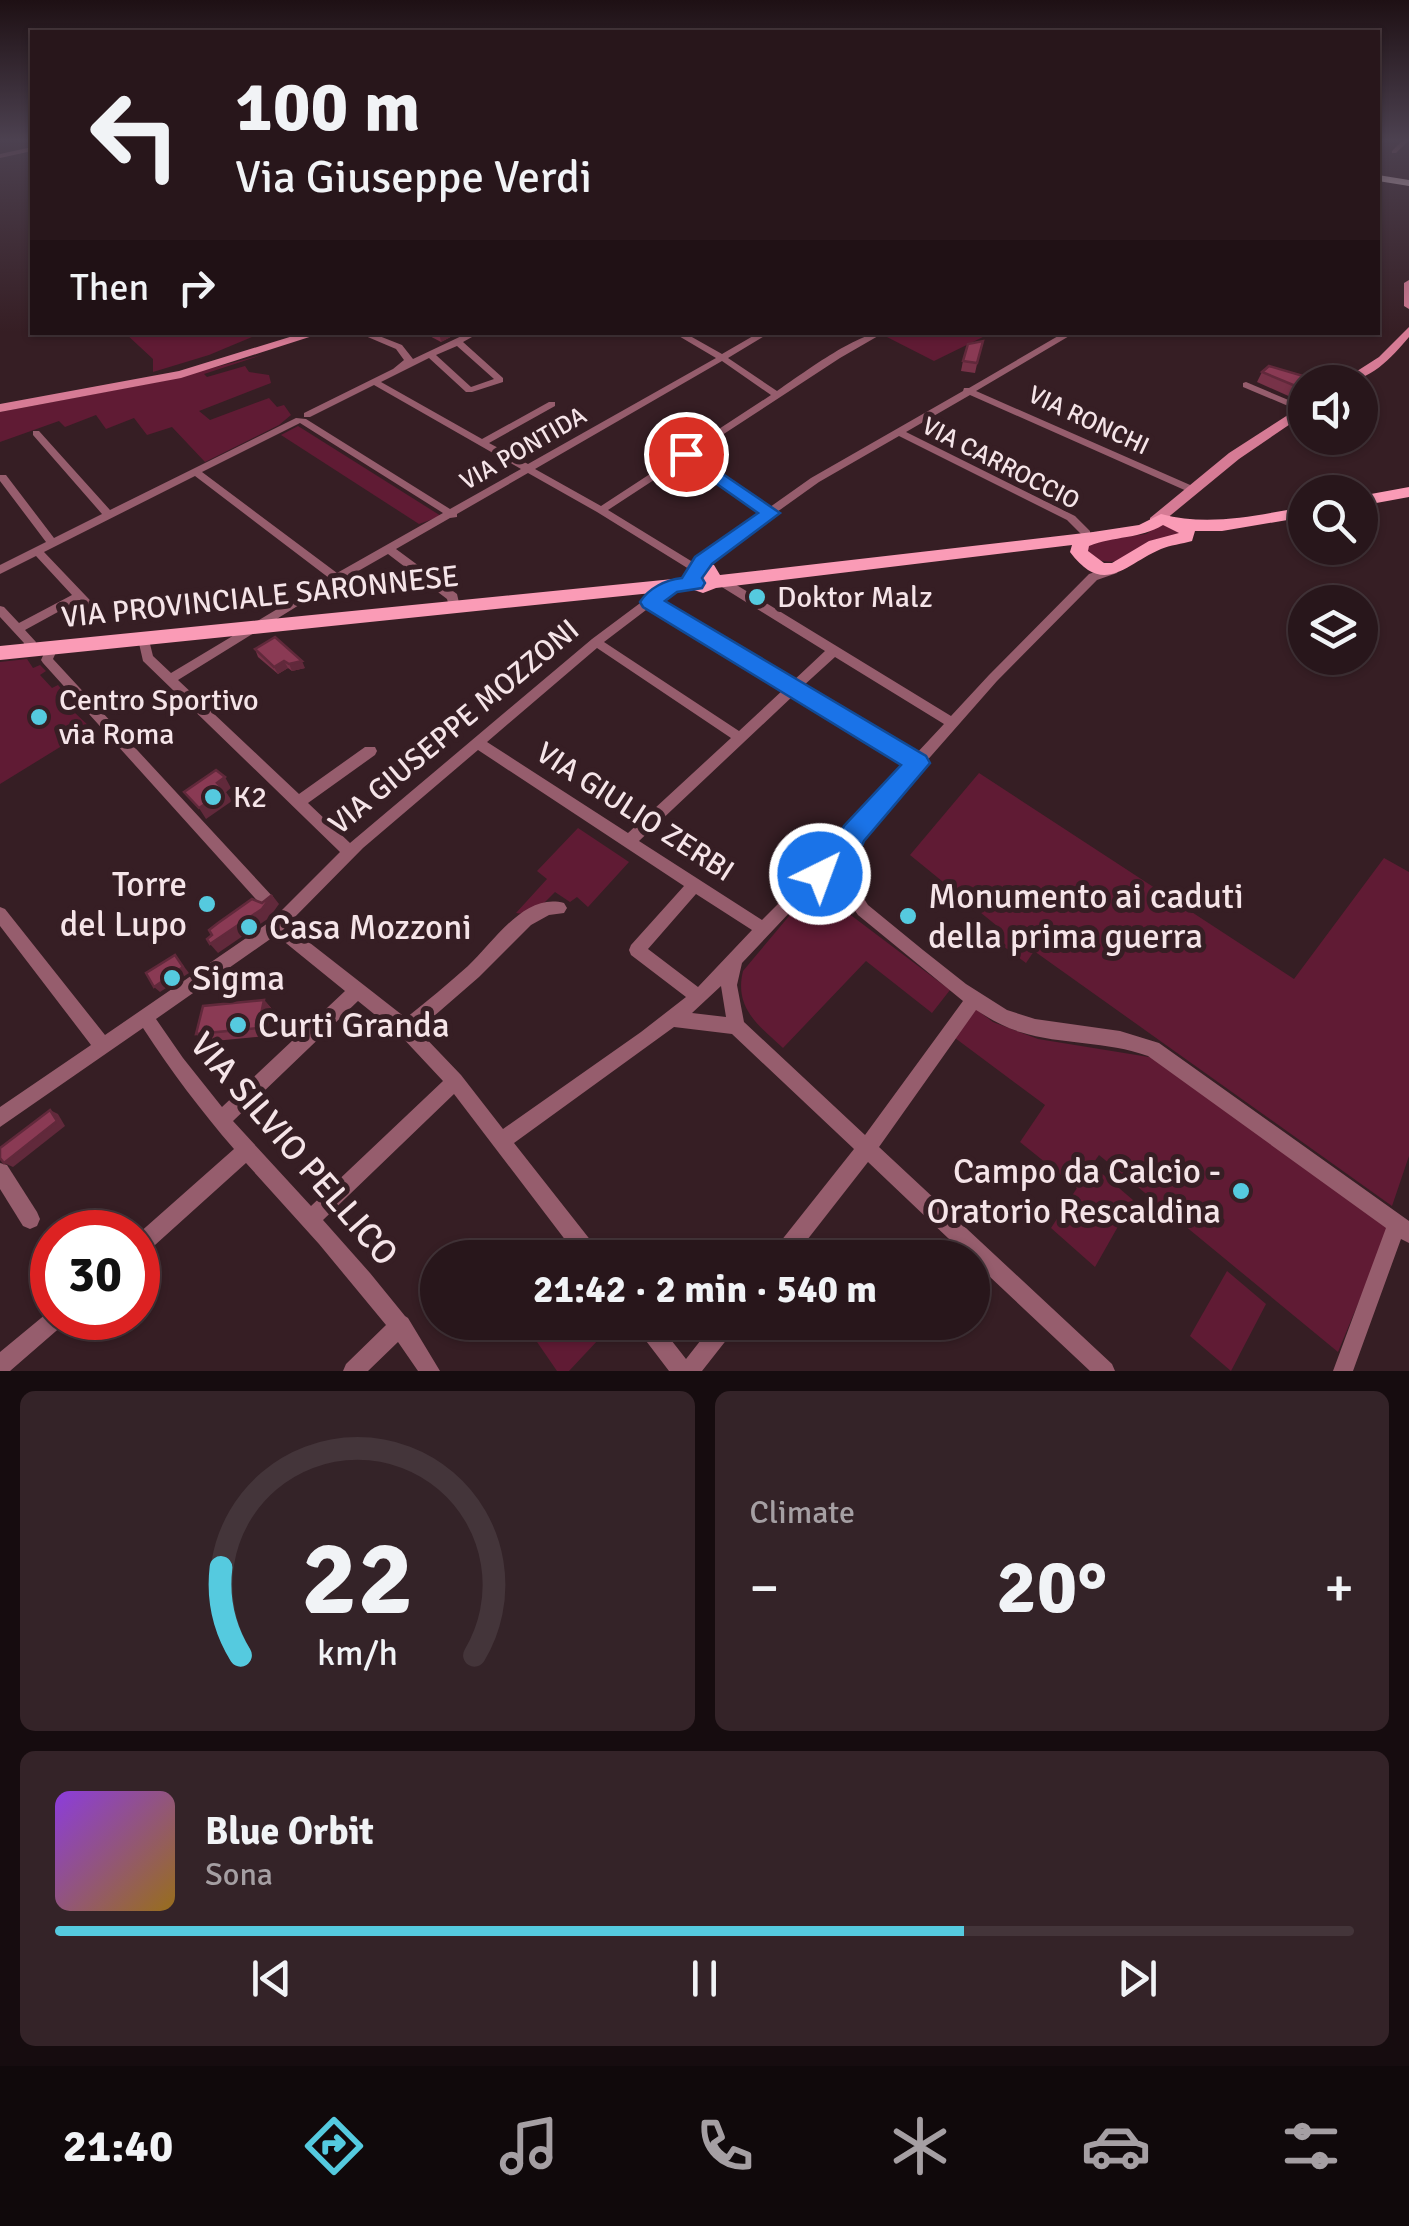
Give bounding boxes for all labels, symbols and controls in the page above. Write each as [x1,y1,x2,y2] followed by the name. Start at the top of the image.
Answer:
[235,64,420,150] text: 100 m
[70,70,200,200] icon: left
[235,150,592,205] text: Via Giuseppe Verdi
[169,260,224,315] icon: right
[70,264,149,311] text: Then
[1288,365,1378,675] map controls
[1288,365,1378,455] button: sound
[1024,379,1154,461] street label: VIA RONCHI
[454,399,592,497] street label: VIA PONTIDA
[917,410,1085,516] street label: VIA CARROCCIO
[644,412,729,497] pin
[659,427,714,482] icon: arrive
[1288,475,1378,565] button: search
[60,558,460,636] street label: VIA PROVINCIALE SARONNESE
[777,579,933,616] place label: Doktor Malz
[1288,585,1378,675] button: layers
[746,586,768,608] marker: Doktor Malz
[321,611,587,843] street label: VIA GIUSEPPE MOZZONI
[59,682,259,753] place label: Centro Sportivo via Roma
[28,706,50,728] marker: Centro Sportivo via Roma
[529,734,741,890] street label: VIA GIULIO ZERBI
[233,779,267,816] place label: K2
[202,786,224,808] marker: K2
[768,822,872,926] position arrow
[60,863,187,946] place label: Torre del Lupo
[928,875,1244,958] place label: Monumento ai caduti della prima guerra
[196,893,218,915] marker: Torre del Lupo
[897,905,919,927] marker: Monumento ai caduti della prima guerra
[269,906,472,949] place label: Casa Mozzoni
[238,916,260,938] marker: Casa Mozzoni
[192,957,285,1000] place label: Sigma
[161,967,183,989] marker: Sigma
[258,1004,450,1047] place label: Curti Granda
[227,1014,249,1036] marker: Curti Granda
[181,1024,407,1274] street label: VIA SILVIO PELLICO
[927,1150,1221,1233] place label: Campo da Calcio - Oratorio Rescaldina
[1230,1180,1252,1202] marker: Campo da Calcio - Oratorio Rescaldina
[30,1210,160,1340] speed limit sign: 30
[533,1266,877,1313] text: 21:42 · 2 min · 540 m
[750,1493,855,1532] text: Climate
[301,1515,413,1643] text: 22
[996,1541,1107,1634] text: 20°
[750,1554,779,1622] text: −
[1324,1554,1354,1622] text: +
[317,1631,398,1675] text: km/h
[205,1808,374,1855] text: Blue Orbit
[205,1855,273,1894] text: Sona
[244,1951,299,2006] icon: previous
[677,1951,732,2006] icon: pause
[1110,1951,1165,2006] icon: next
[299,2111,369,2181] icon: directions
[494,2111,564,2181] icon: music
[690,2111,760,2181] icon: phone
[885,2111,955,2181] icon: climate
[1081,2111,1151,2181] icon: car
[1276,2111,1346,2181] icon: filters
[63,2119,173,2174] text: 21:40

